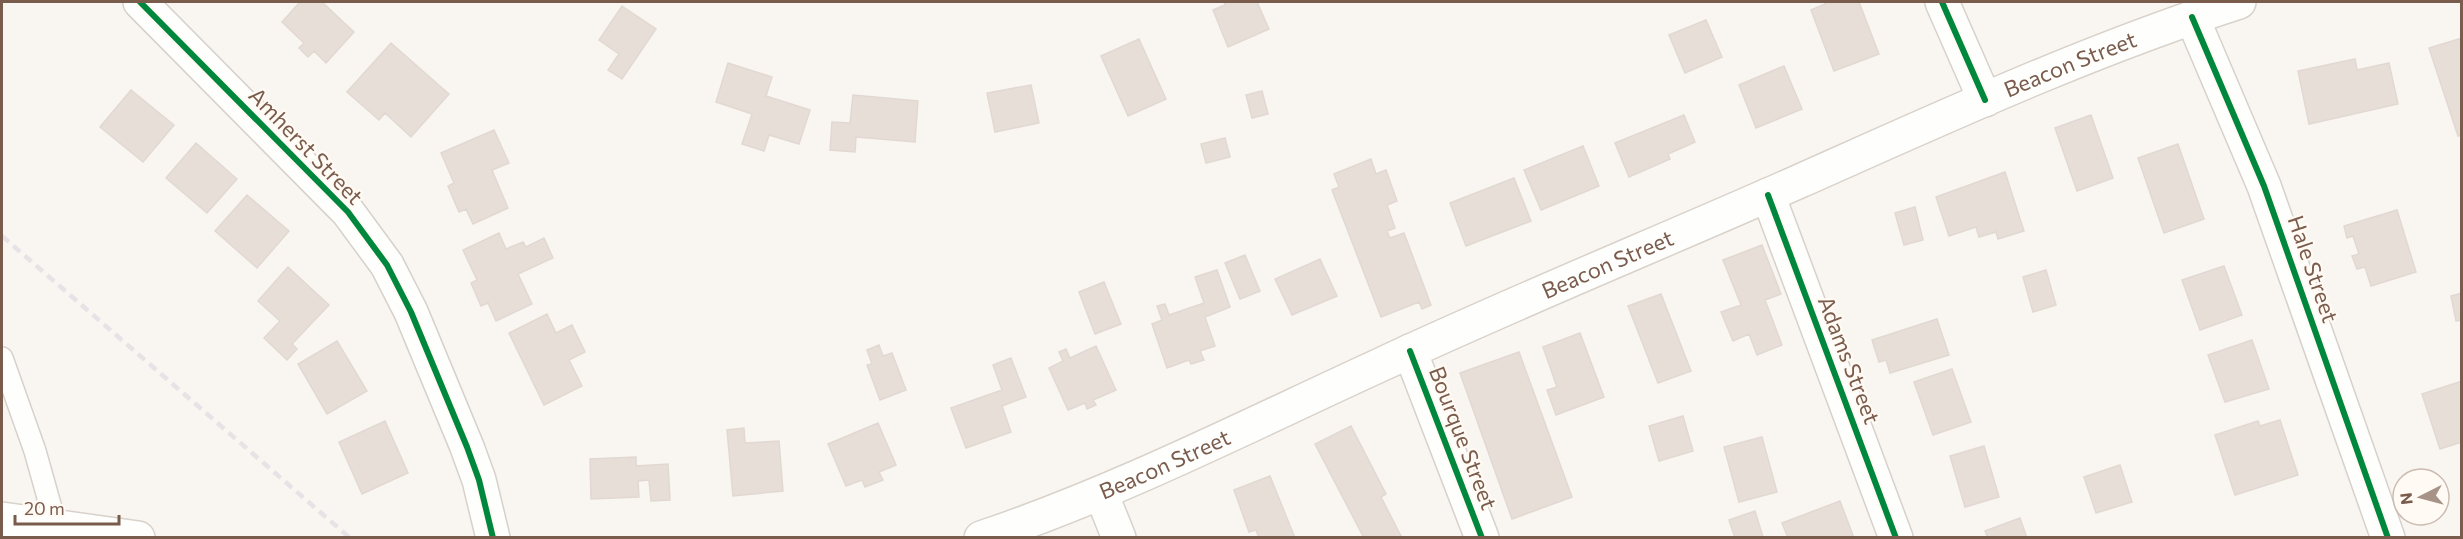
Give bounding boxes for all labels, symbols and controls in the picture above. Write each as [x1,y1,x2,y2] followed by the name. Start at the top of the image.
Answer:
[2000,25,2140,103] street label: Beacon Street
[244,81,369,210] street label: Amherst Street
[2283,212,2344,326] street label: Hale Street
[1538,224,1677,304] street label: Beacon Street
[1813,292,1886,427] street label: Adams Street
[1424,362,1503,513] street label: Bourque Street
[1095,423,1234,505] street label: Beacon Street
[2391,467,2451,527] north arrow
[15,488,118,526] scale bar
[2396,492,2416,506] text: N
[24,497,65,519] text: 20 m

